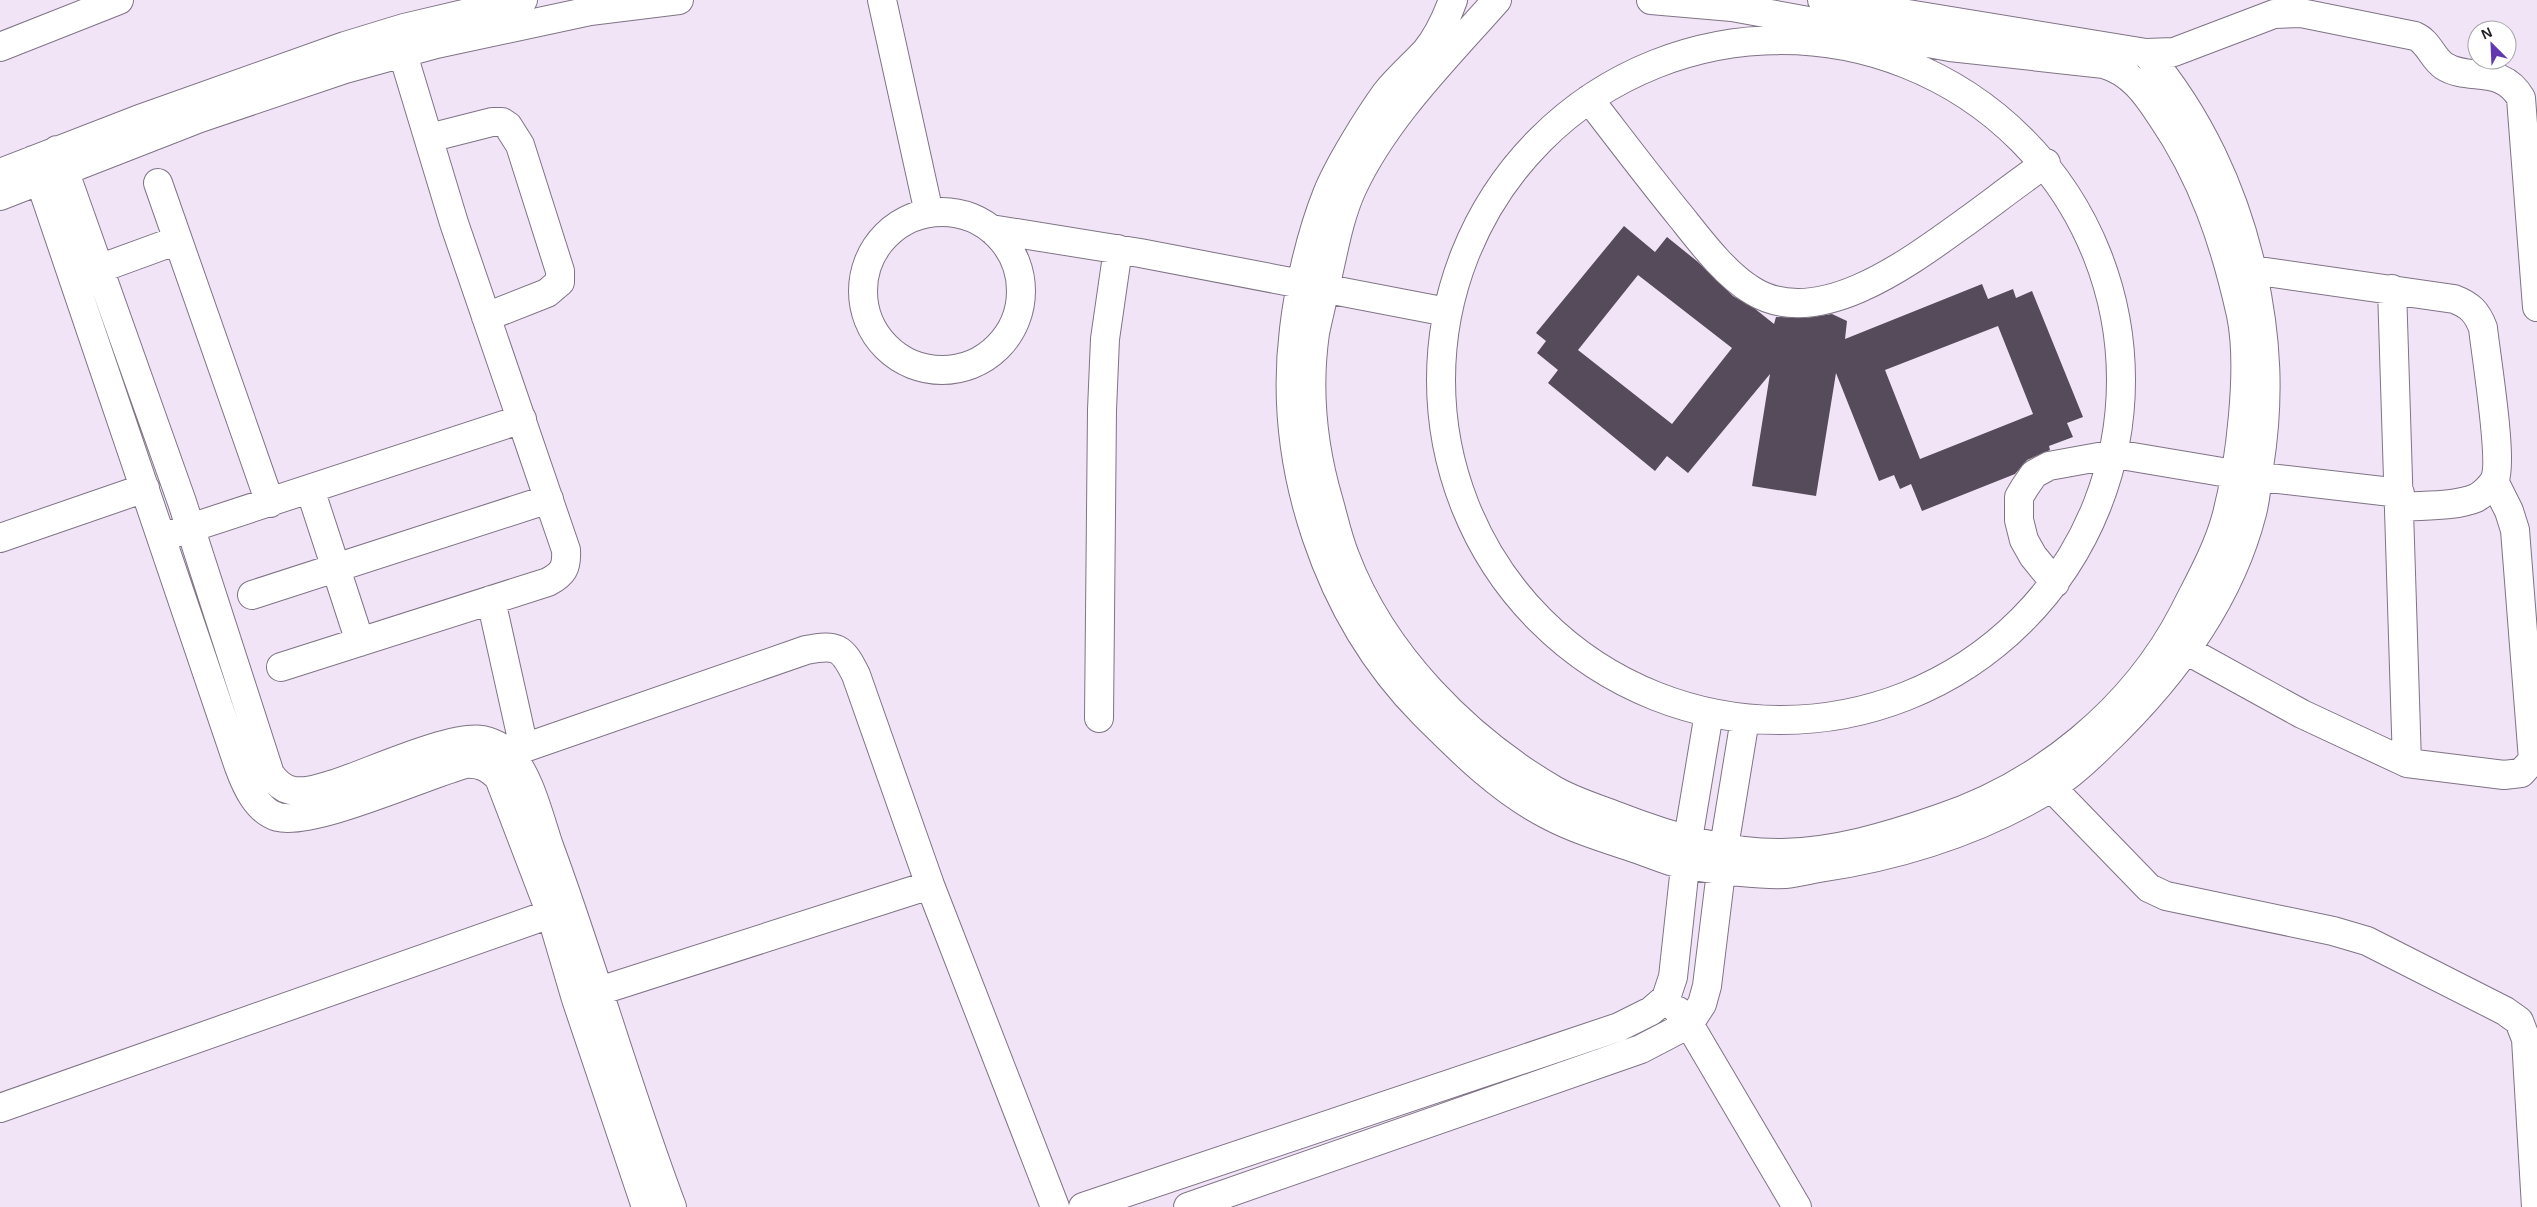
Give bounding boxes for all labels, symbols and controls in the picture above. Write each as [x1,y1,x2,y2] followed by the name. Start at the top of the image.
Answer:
[2467,20,2517,70] north arrow
[2479,24,2495,42] text: N

